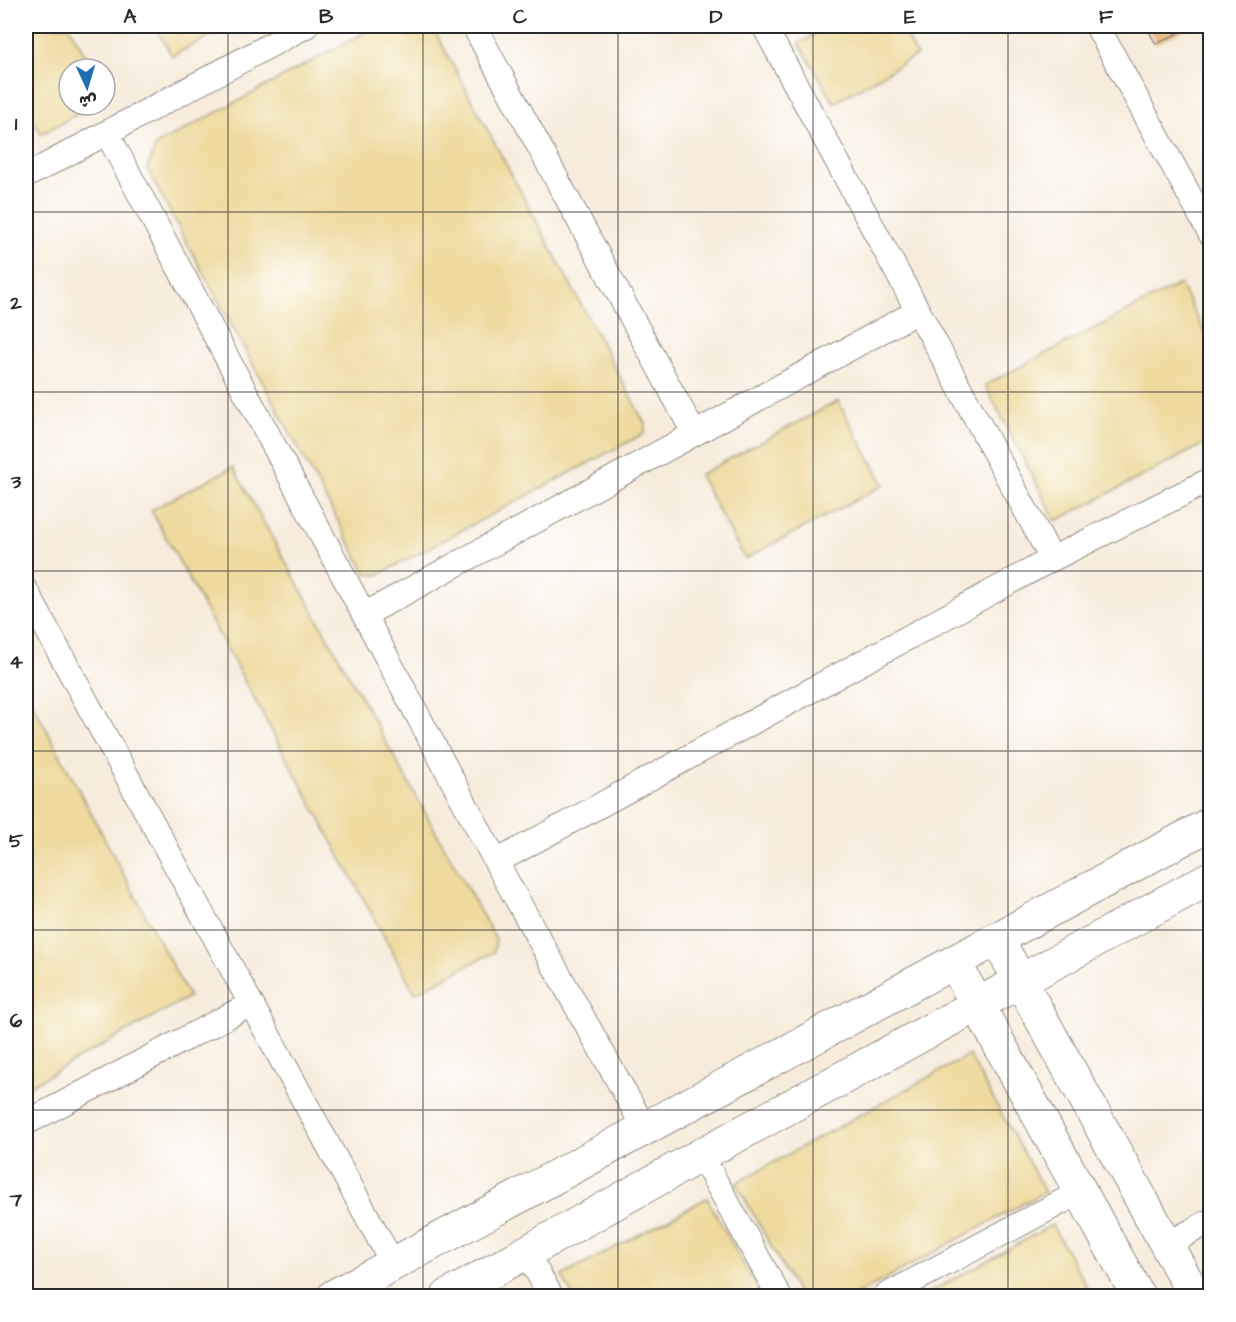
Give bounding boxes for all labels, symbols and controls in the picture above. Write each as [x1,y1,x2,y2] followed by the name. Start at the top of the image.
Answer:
[124,3,137,31] text: A
[319,3,334,31] text: B
[513,3,528,31] text: C
[710,3,723,31] text: D
[904,3,916,31] text: E
[1099,3,1114,31] text: F
[57,57,117,117] north arrow
[78,89,98,113] text: ش
[15,110,18,138] text: 1
[9,289,22,317] text: 2
[10,468,22,496] text: 3
[9,648,23,676] text: 4
[9,827,24,855] text: 5
[10,1007,23,1035] text: 6
[9,1186,23,1214] text: 7

